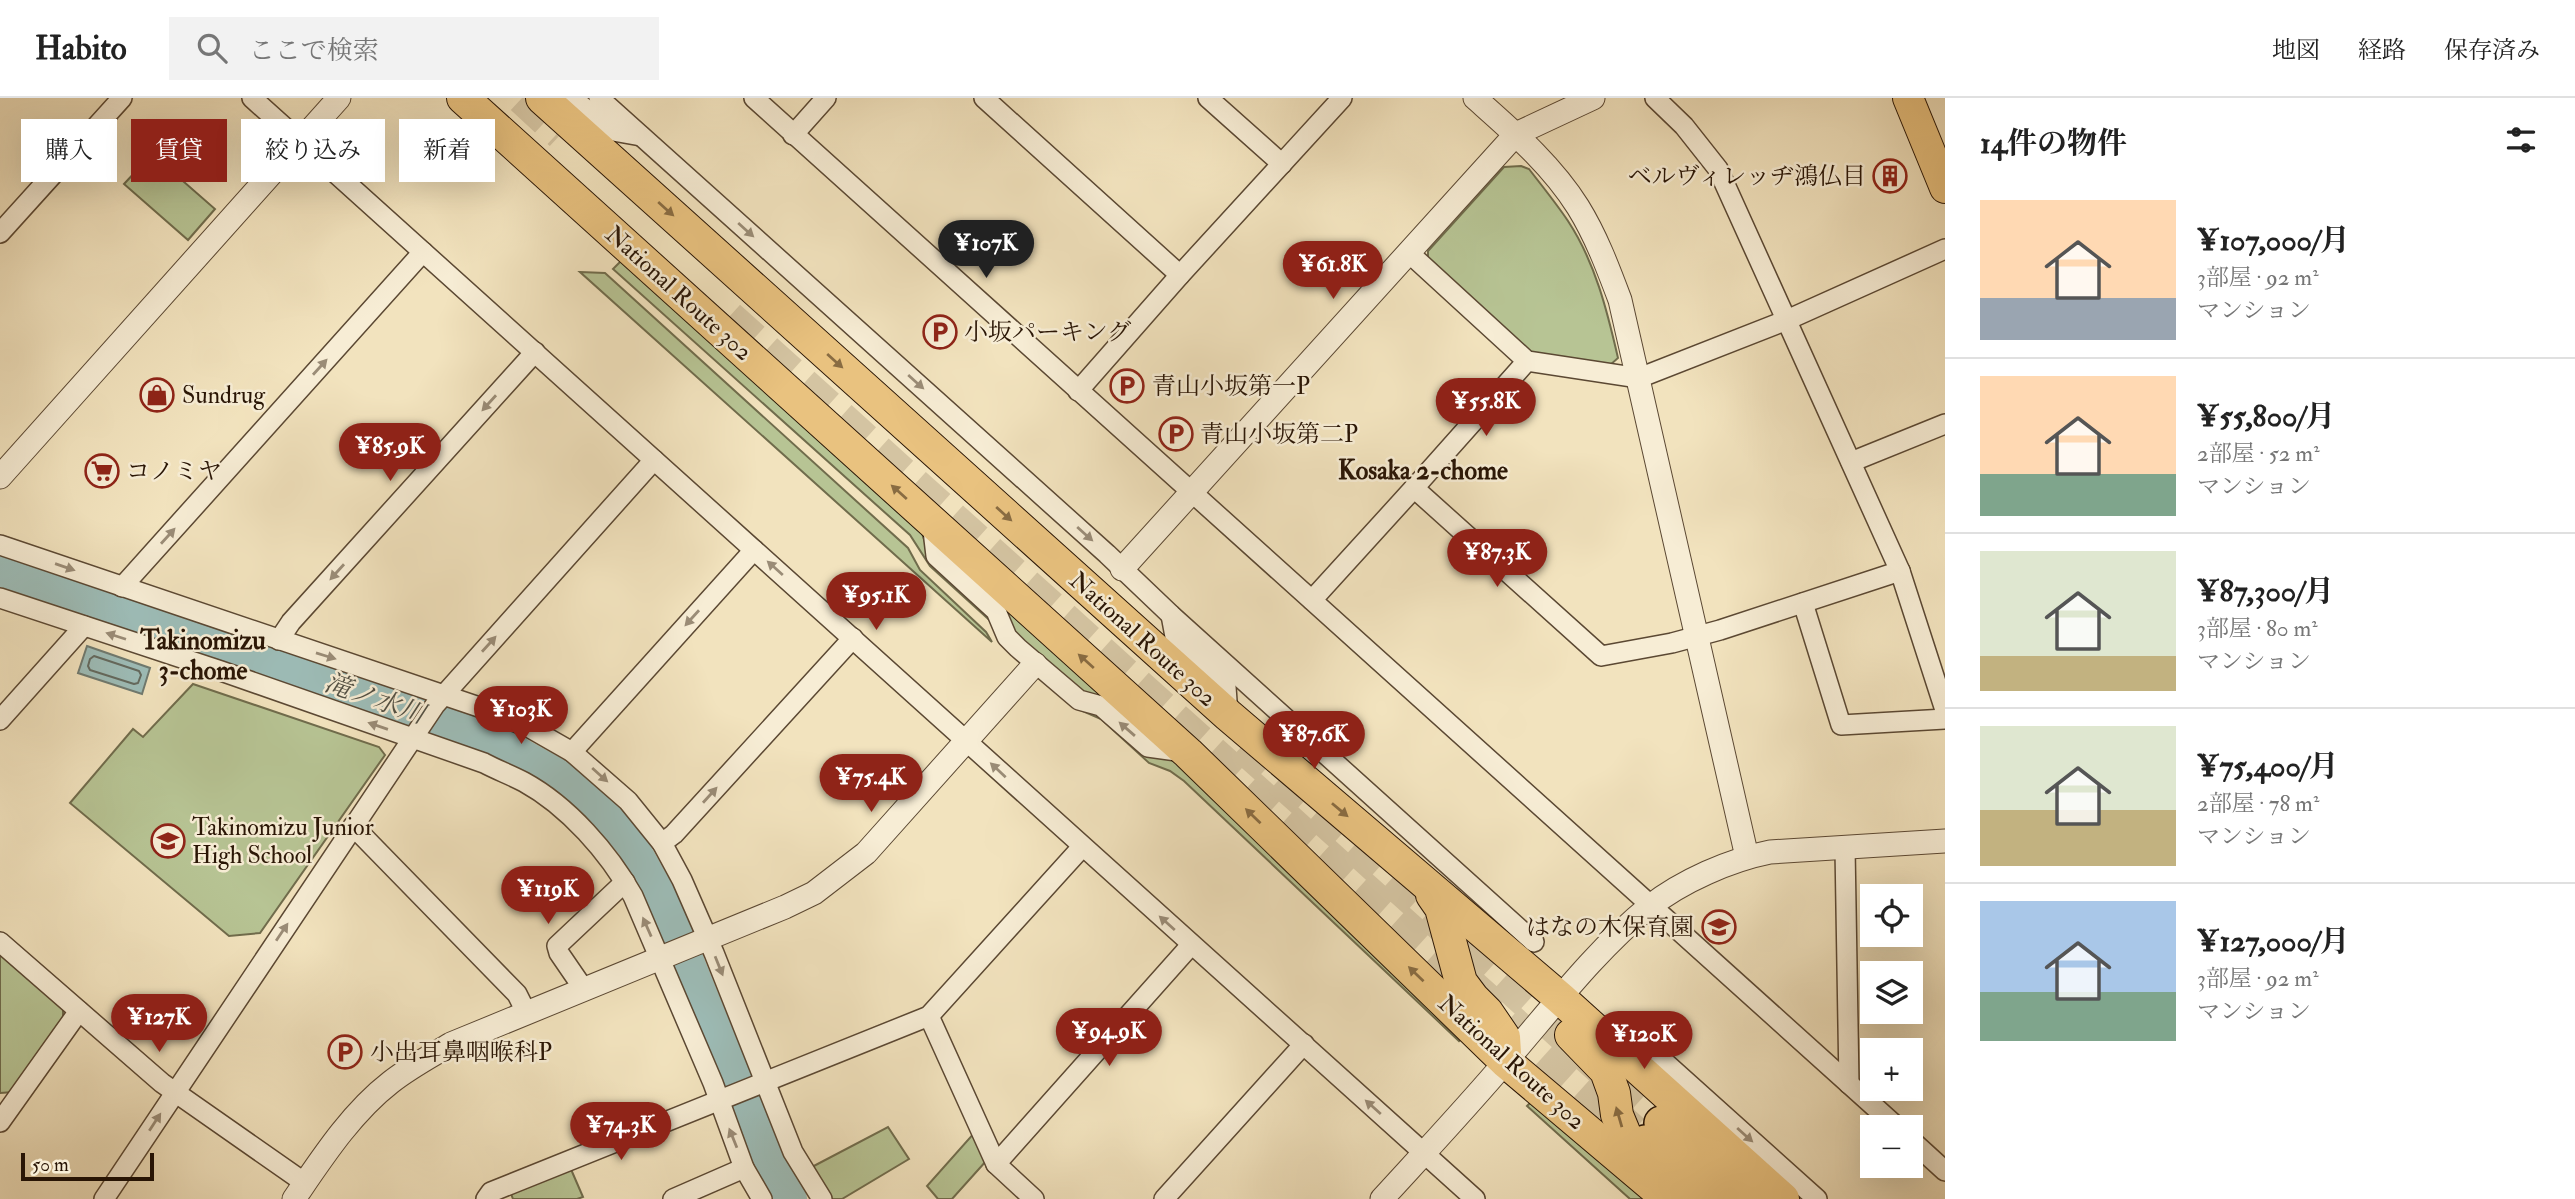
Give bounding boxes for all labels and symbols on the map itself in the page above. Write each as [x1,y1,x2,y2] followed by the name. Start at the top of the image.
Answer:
[1871,157,1909,195] building icon: ベルヴィレッヂ鴻仏目
[1628,161,1866,192] place label: ベルヴィレッヂ鴻仏目
[657,201,675,217] one-way arrow
[599,219,759,368] street label: National Route 302
[937,220,1035,280] pin: ¥107K
[737,222,755,238] one-way arrow
[1276,242,1390,301] pin: ¥61.8K
[921,313,959,351] parking icon: 小坂パーキング
[964,317,1131,348] place label: 小坂パーキング
[826,353,843,369] one-way arrow
[312,358,328,376] one-way arrow
[1108,367,1146,405] parking icon: 青山小坂第一P
[1152,371,1310,402] place label: 青山小坂第一P
[907,374,924,389] one-way arrow
[138,376,176,414] shop icon: Sundrug
[1429,378,1543,438] pin: ¥55.8K
[182,380,266,411] place label: Sundrug
[481,394,497,412] one-way arrow
[1157,415,1195,453] parking icon: 青山小坂第二P
[1200,419,1358,450] place label: 青山小坂第二P
[333,424,447,483] pin: ¥85.9K
[83,452,121,490] supermarket icon: コノミヤ
[1338,455,1508,487] district label: Kosaka 2-chome
[126,456,222,487] place label: コノミヤ
[890,484,908,500] one-way arrow
[995,505,1012,521] one-way arrow
[1076,526,1094,542] one-way arrow
[160,527,176,545] one-way arrow
[1440,530,1554,589] pin: ¥87.3K
[767,561,784,577] one-way arrow
[54,562,75,573] one-way arrow
[329,563,345,580] one-way arrow
[1063,565,1223,714] street label: National Route 302
[819,573,933,632] pin: ¥95.1K
[684,609,700,627] one-way arrow
[139,625,266,687] district label: Takinomizu 3-chome
[106,631,127,641] one-way arrow
[481,635,497,653] one-way arrow
[316,651,337,662] one-way arrow
[1077,653,1095,669] one-way arrow
[320,667,432,732] water label: 滝ノ水川
[472,686,570,746] pin: ¥103K
[1257,712,1371,771] pin: ¥87.6K
[368,720,389,731] one-way arrow
[1118,721,1136,737] one-way arrow
[814,754,928,814] pin: ¥75.4K
[990,763,1007,779] one-way arrow
[591,767,608,783] one-way arrow
[701,787,717,804] one-way arrow
[1331,802,1348,817] one-way arrow
[1244,807,1261,824] one-way arrow
[192,812,374,871] place label: Takinomizu Junior High School
[149,822,187,860] school or university icon: Takinomizu Junior High School
[499,866,597,926] pin: ¥119K
[1700,908,1738,946] school or university icon: はなの木保育園
[1526,912,1694,943] place label: はなの木保育園
[1158,915,1176,931] one-way arrow
[641,917,653,937] one-way arrow
[275,923,288,942] one-way arrow
[714,955,725,976] one-way arrow
[1408,967,1425,983] one-way arrow
[1432,988,1592,1137] street label: National Route 302
[110,995,208,1054] pin: ¥127K
[1052,1009,1166,1068] pin: ¥94.9K
[1595,1012,1693,1071] pin: ¥120K
[326,1033,364,1071] parking icon: 小出耳鼻咽喉科P
[370,1037,552,1068] place label: 小出耳鼻咽喉科P
[1365,1100,1382,1115] one-way arrow
[564,1102,678,1162] pin: ¥74.3K
[1614,1106,1624,1127] one-way arrow
[149,1112,162,1131] one-way arrow
[727,1127,738,1148] one-way arrow
[1736,1127,1754,1143] one-way arrow
[21,1150,154,1182] scale bar

